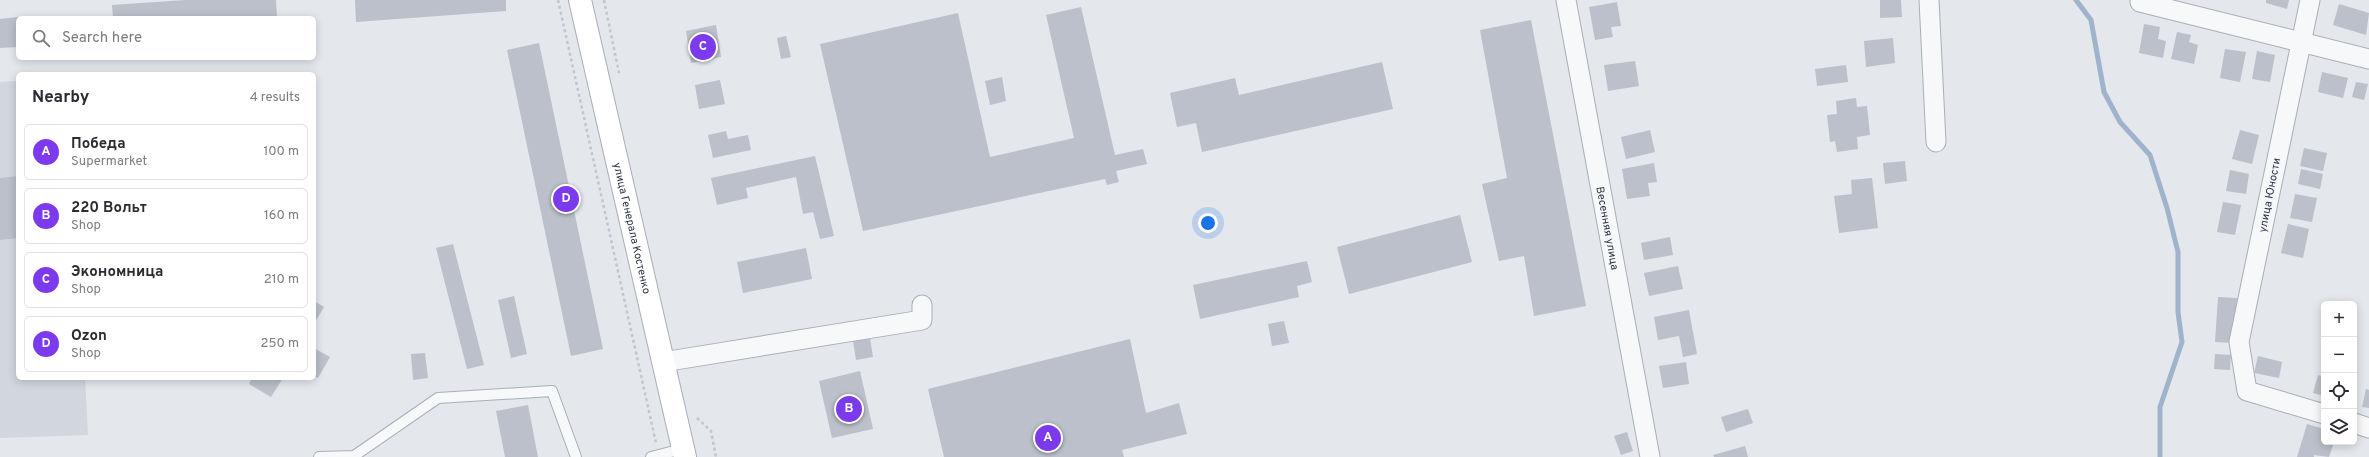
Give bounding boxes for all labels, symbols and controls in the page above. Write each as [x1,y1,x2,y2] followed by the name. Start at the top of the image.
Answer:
[16,16,316,60] search box
[30,27,52,49] icon: search
[62,29,142,48] text: Search here
[690,32,716,62] pin: C
[32,87,89,109] text: Nearby
[250,90,300,106] text: 4 results
[71,135,126,154] text: Победа
[41,144,51,160] text: A
[263,144,299,160] text: 100 m
[71,154,147,170] text: Supermarket
[2256,157,2284,234] street label: улица Юности
[610,161,653,295] street label: улица Генерала Костенко
[553,184,579,214] pin: D
[1592,186,1622,271] street label: Весенняя улица
[71,199,147,218] text: 220 Вольт
[42,208,50,224] text: B
[264,208,299,224] text: 160 m
[1198,213,1218,233] your location
[71,218,101,234] text: Shop
[71,263,163,282] text: Экономница
[42,272,50,288] text: C
[264,272,299,288] text: 210 m
[71,282,101,298] text: Shop
[2321,301,2357,445] map controls
[2321,301,2357,337] button: +
[71,327,107,346] text: Ozon
[41,336,51,352] text: D
[261,336,299,352] text: 250 m
[2321,337,2357,373] button: −
[71,346,101,362] text: Shop
[2321,373,2357,409] button: locate
[836,394,862,424] pin: B
[2321,409,2357,445] button: layers
[1035,423,1061,453] pin: A

